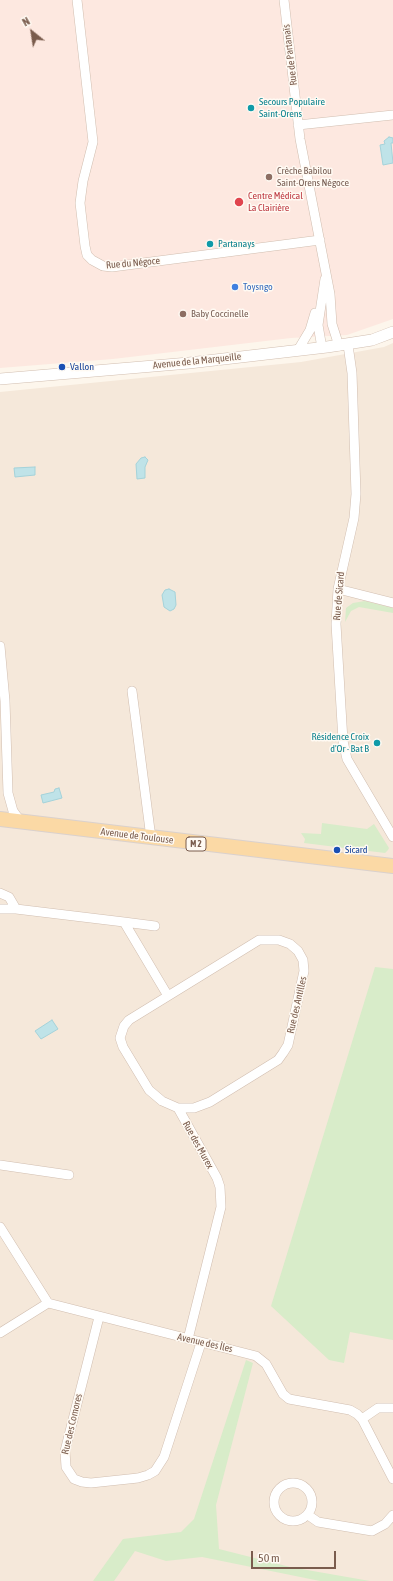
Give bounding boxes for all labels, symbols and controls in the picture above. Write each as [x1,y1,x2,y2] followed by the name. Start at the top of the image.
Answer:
[12,12,52,52] north arrow
[20,15,32,28] text: N
[280,24,300,86] street label: Rue de Partanaïs
[259,96,325,120] place label: Secours Populaire Saint-Orens
[246,103,256,113] marker: Secours Populaire Saint-Orens
[277,165,349,188] place label: Crèche Babilou Saint-Orens Négoce
[264,172,274,182] marker: Crèche Babilou Saint-Orens Négoce
[248,190,303,214] place label: Centre Médical La Clairière
[233,196,245,208] marker: Centre Médical La Clairière
[218,238,255,250] place label: Partanays
[205,239,215,249] marker: Partanays
[106,255,160,271] street label: Rue du Négoce
[243,281,273,293] place label: Toysngo
[230,282,240,292] marker: Toysngo
[191,308,249,320] place label: Baby Coccinelle
[178,309,188,319] marker: Baby Coccinelle
[152,350,242,372] street label: Avenue de la Marqueille
[70,361,94,373] place label: Vallon
[57,362,67,372] marker: Vallon
[331,571,347,621] street label: Rue de Sicard
[311,731,369,754] place label: Résidence Croix d'Or - Bat B
[372,738,382,748] marker: Résidence Croix d'Or - Bat B
[100,826,174,846] street label: Avenue de Toulouse
[186,837,206,851] road number: M 2
[345,844,368,856] place label: Sicard
[332,845,342,855] marker: Sicard
[285,975,309,1035] street label: Rue des Antilles
[180,1119,216,1171] street label: Rue des Murex
[176,1331,234,1355] street label: Avenue des Îles
[59,1392,85,1456] street label: Rue des Comores
[253,1543,338,1569] scale bar
[258,1551,280,1565] text: 50 m

